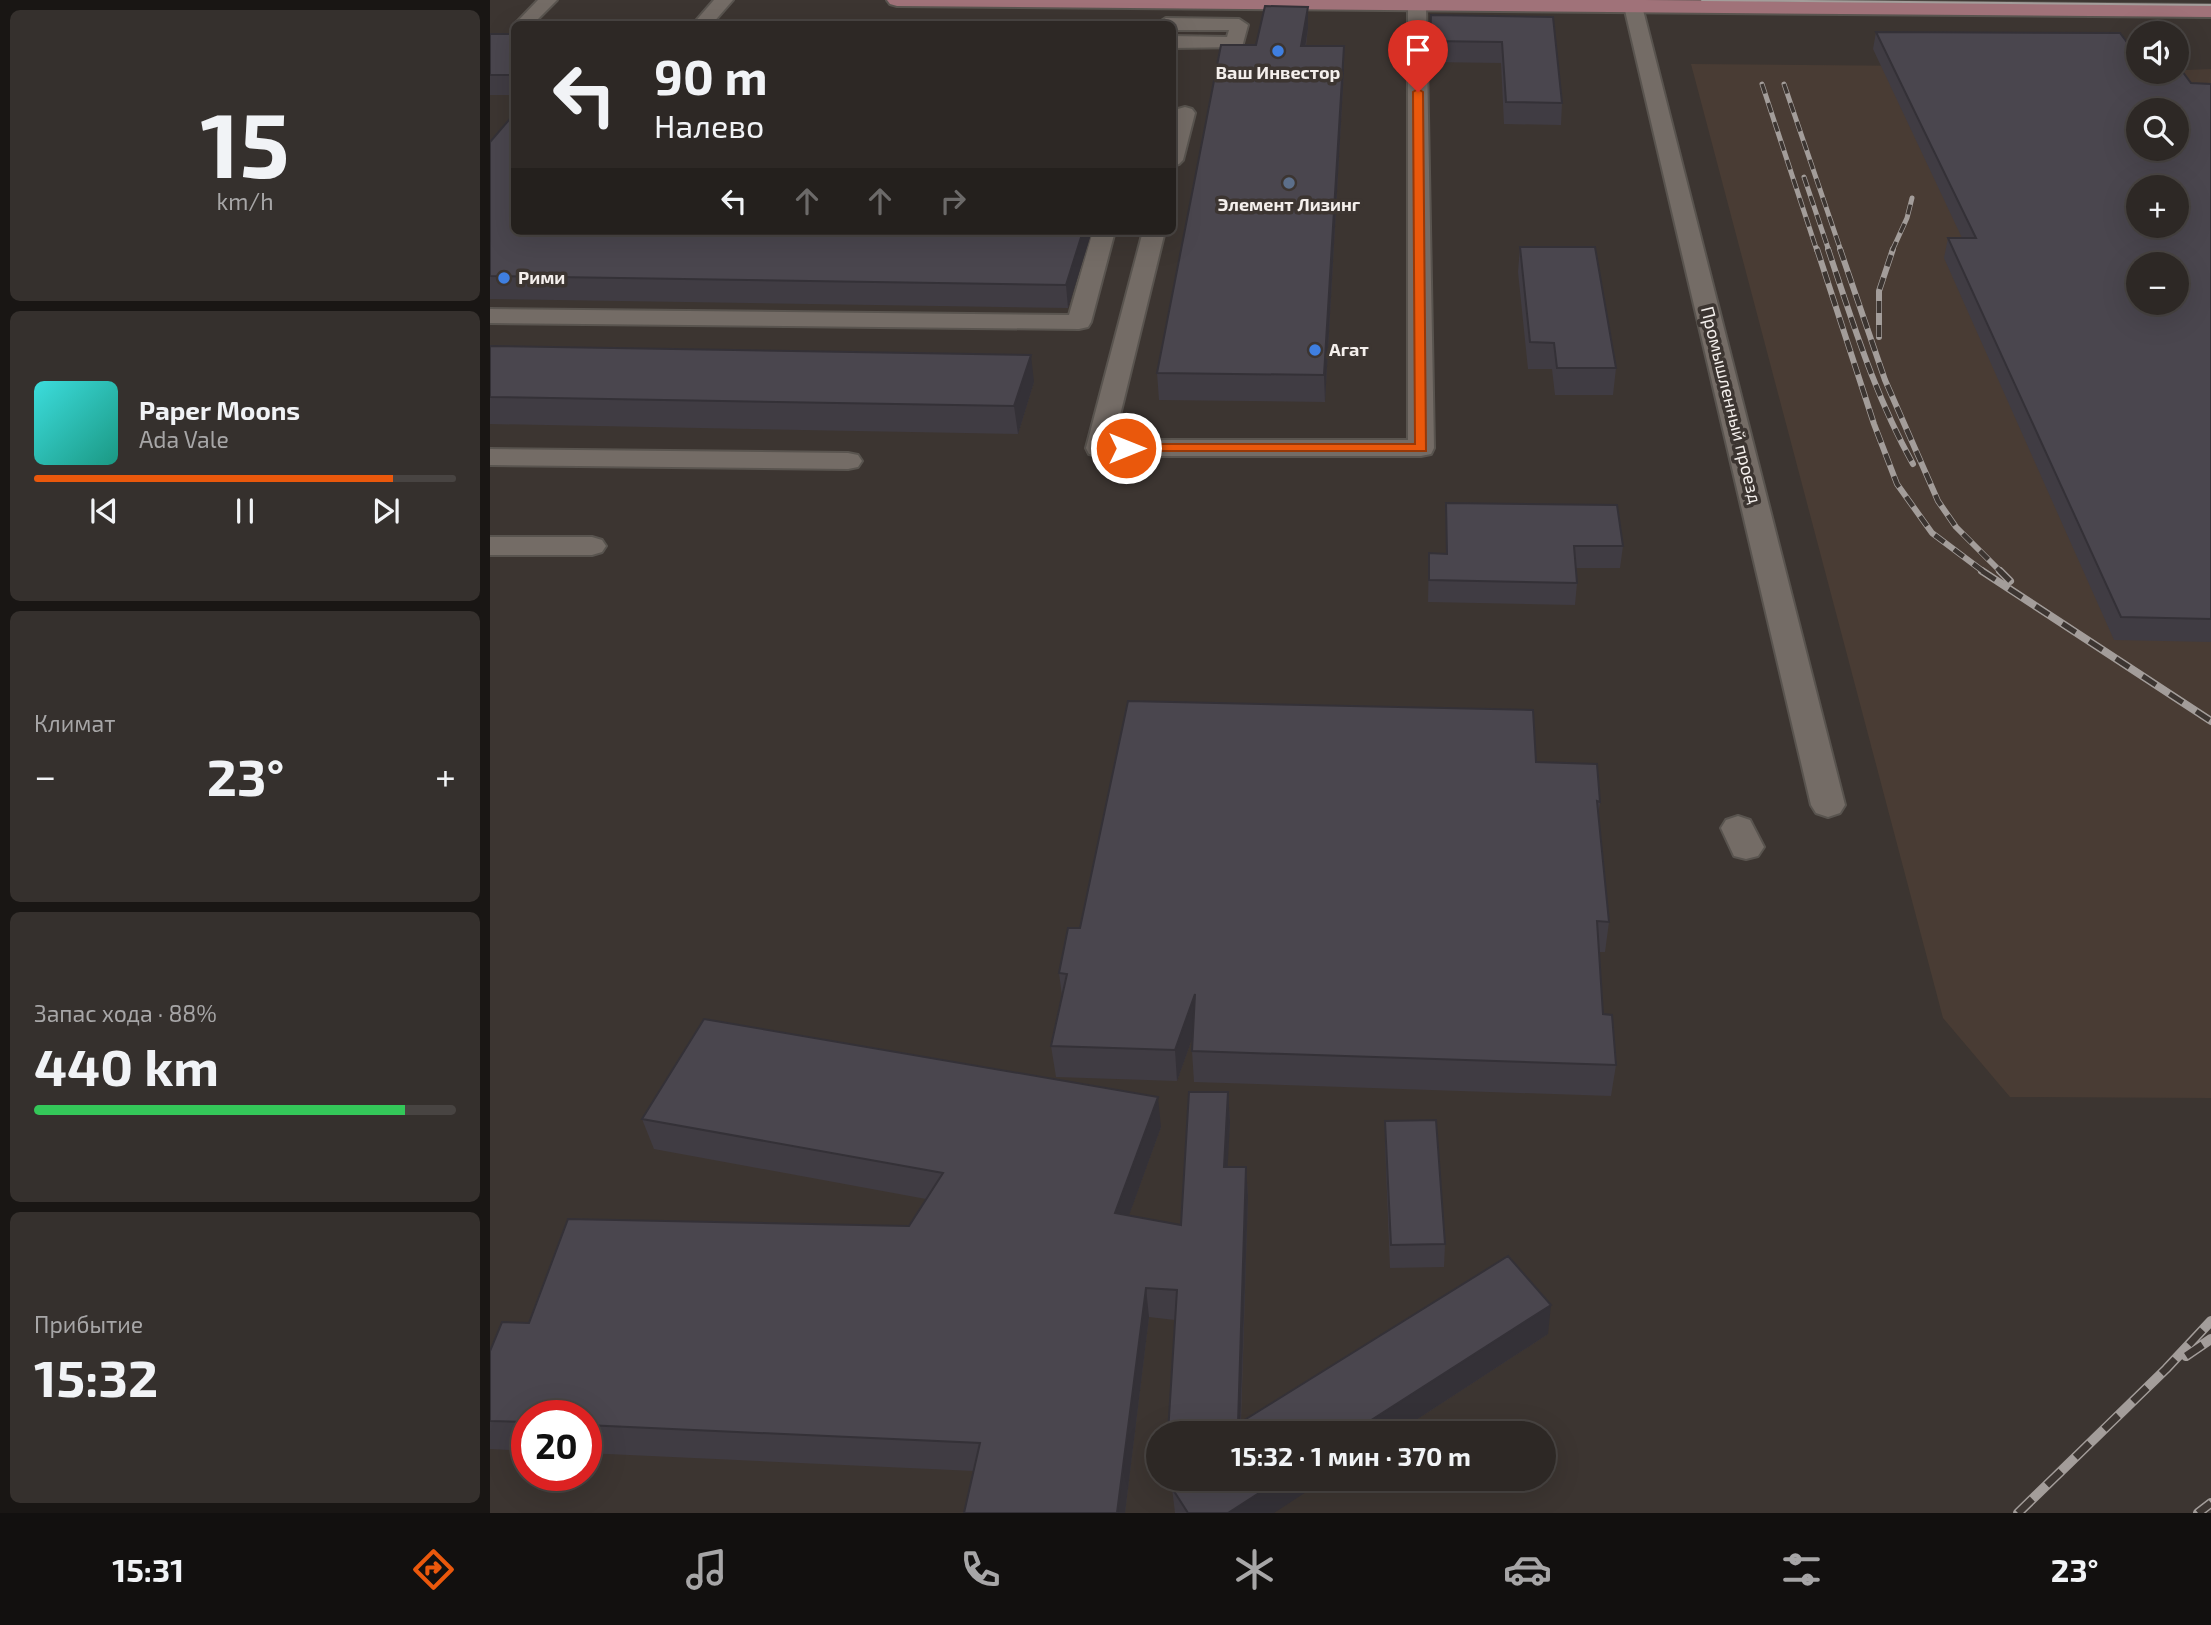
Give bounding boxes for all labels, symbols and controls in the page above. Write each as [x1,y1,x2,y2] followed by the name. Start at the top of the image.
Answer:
[1388,20,1448,92] pin
[2126,21,2189,315] map controls
[2126,21,2189,84] button: sound
[1399,31,1437,69] icon: arrive
[1270,43,1286,59] marker: Ваш Инвестор
[654,46,768,105] text: 90 m
[539,49,630,140] icon: left
[1216,61,1341,83] place label: Ваш Инвестор
[200,87,290,196] text: 15
[2126,98,2189,161] button: search
[654,106,764,144] text: Налево
[1281,175,1297,191] marker: Элемент Лизинг
[2126,175,2189,238] button: +
[715,182,753,220] icon: left
[788,182,826,220] icon: ahead
[861,182,899,220] icon: ahead
[934,182,972,220] icon: right
[216,187,274,215] text: km/h
[1218,193,1361,215] place label: Элемент Лизинг
[2126,252,2189,315] button: −
[518,266,565,288] place label: Рими
[496,270,512,286] marker: Рими
[1697,304,1767,506] street label: Промышленный проезд
[1329,338,1369,360] place label: Агат
[1307,342,1323,358] marker: Агат
[139,394,300,425] text: Paper Moons
[1089,411,1163,485] position arrow
[139,425,229,453] text: Ada Vale
[85,492,123,530] icon: previous
[226,492,264,530] icon: pause
[367,492,405,530] icon: next
[34,709,115,737] text: Климат
[207,744,284,806] text: 23°
[34,752,56,798] text: −
[435,752,456,798] text: +
[34,999,217,1027] text: Запас хода · 88%
[34,1034,219,1096] text: 440 km
[34,1310,143,1338] text: Прибытие
[34,1345,158,1407] text: 15:32
[511,1400,602,1491] speed limit sign: 20
[1231,1440,1471,1471] text: 15:32 · 1 мин · 370 m
[409,1545,458,1594] icon: directions
[682,1545,731,1594] icon: music
[956,1545,1005,1594] icon: phone
[1230,1545,1279,1594] icon: climate
[1503,1545,1552,1594] icon: car
[1777,1545,1826,1594] icon: filters
[112,1550,184,1588] text: 15:31
[2051,1550,2099,1588] text: 23°

